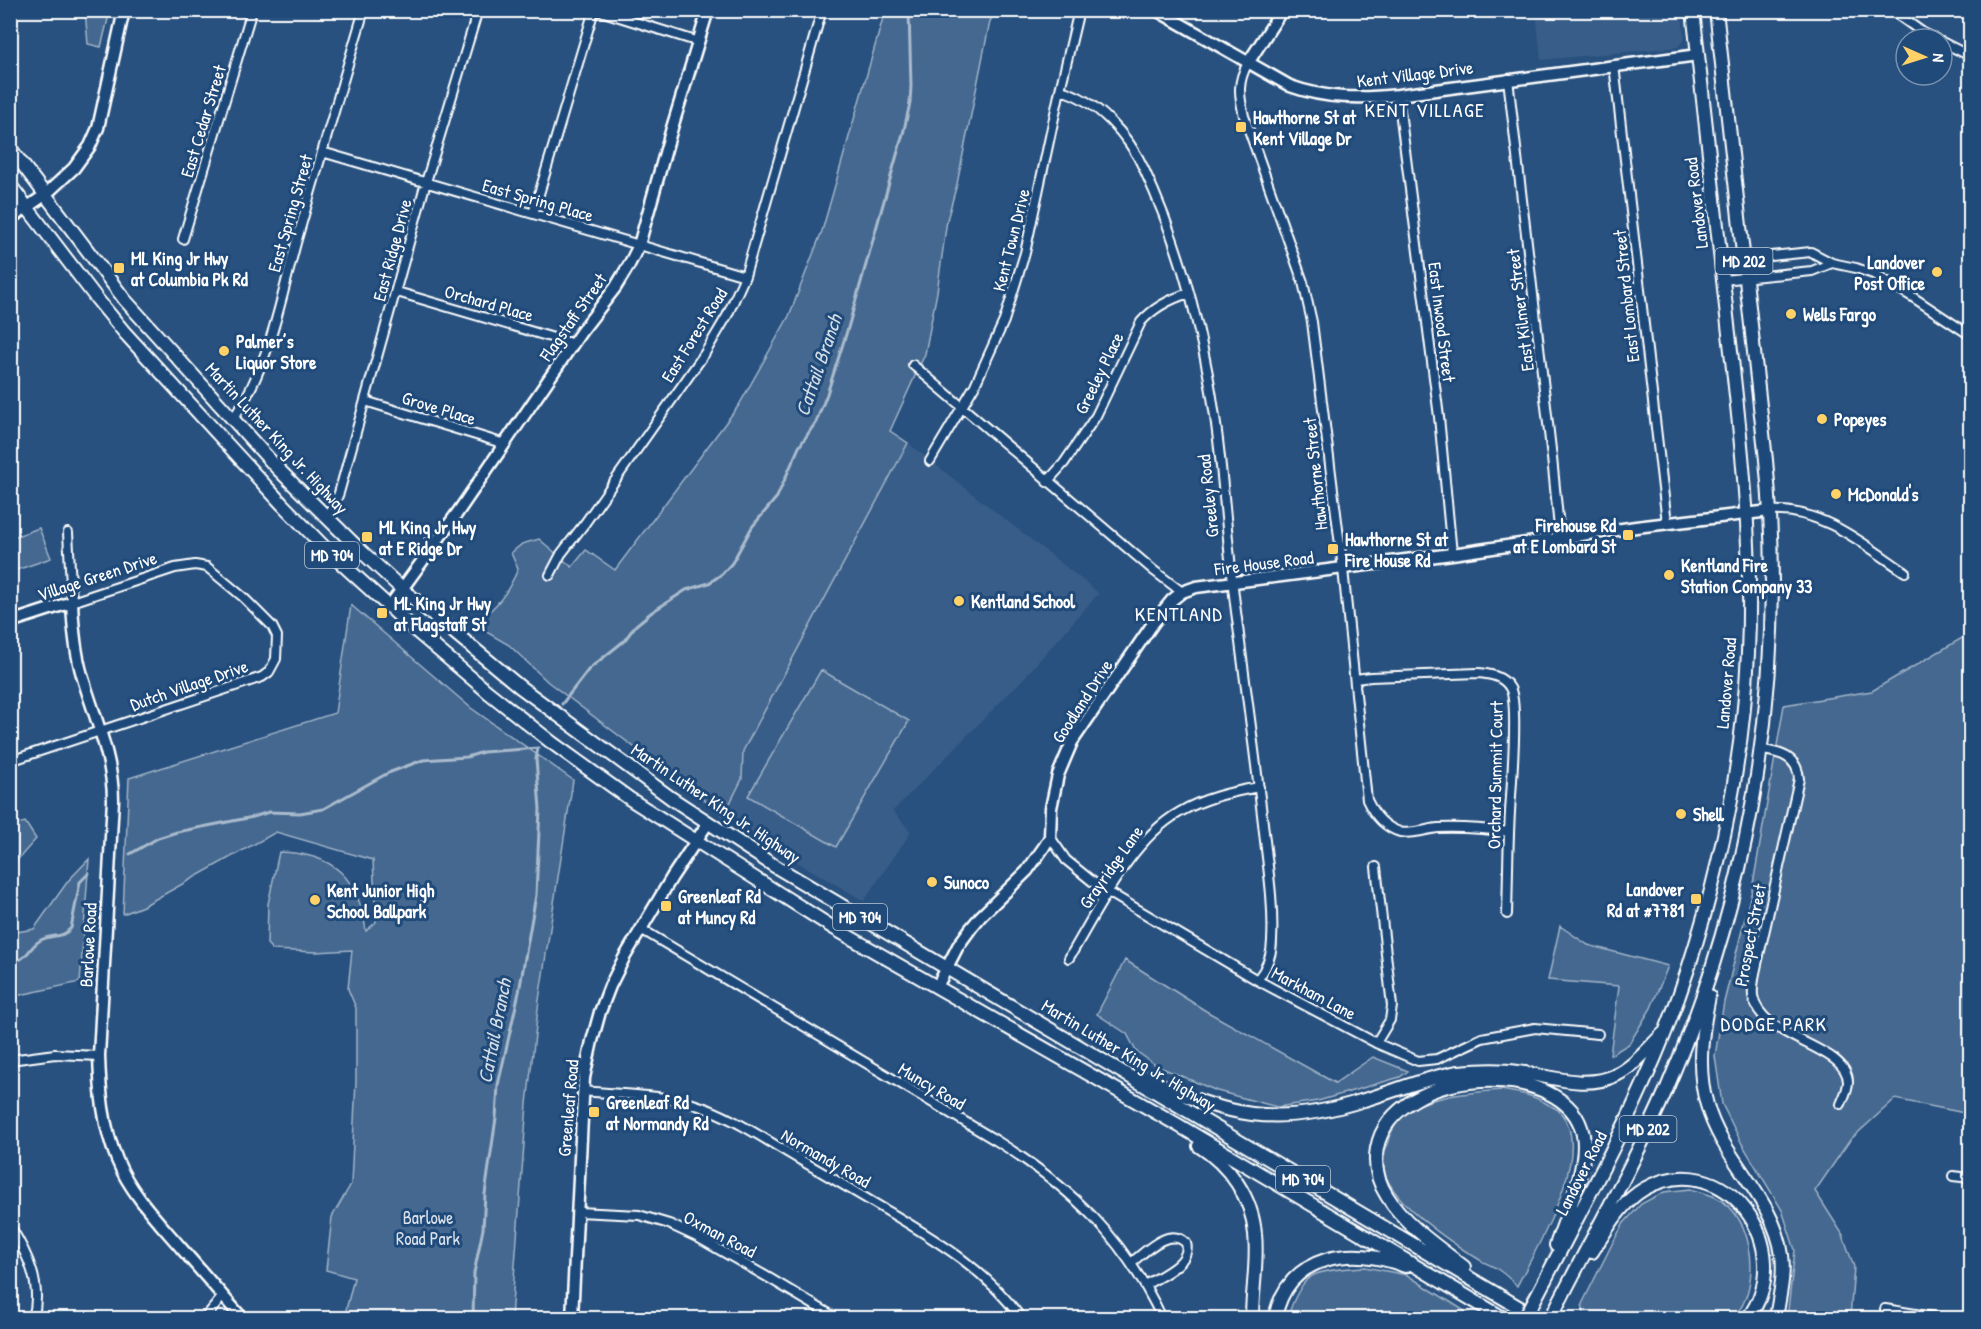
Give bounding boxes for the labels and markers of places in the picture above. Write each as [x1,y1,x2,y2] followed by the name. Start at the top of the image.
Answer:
[1253,105,1357,152] place label: Hawthorne St at Kent Village Dr
[1234,120,1248,134] marker: Hawthorne St at Kent Village Dr
[131,246,248,292] place label: ML King Jr Hwy at Columbia Pk Rd
[1854,250,1926,296] place label: Landover Post Office
[112,261,126,275] marker: ML King Jr Hwy at Columbia Pk Rd
[1930,265,1944,279] marker: Landover Post Office
[1803,302,1877,328] place label: Wells Fargo
[1784,307,1798,321] marker: Wells Fargo
[236,329,317,376] place label: Palmer’s Liquor Store
[217,344,231,358] marker: Palmer’s Liquor Store
[1834,407,1887,433] place label: Popeyes
[1815,412,1829,426] marker: Popeyes
[1848,482,1918,507] place label: McDonald's
[1829,487,1843,501] marker: McDonald's
[1513,513,1617,559] place label: Firehouse Rd at E Lombard St
[379,515,477,562] place label: ML King Jr Hwy at E Ridge Dr
[1344,527,1449,573] place label: Hawthorne St at Fire House Rd
[1621,528,1635,542] marker: Firehouse Rd at E Lombard St
[360,530,374,544] marker: ML King Jr Hwy at E Ridge Dr
[1326,542,1340,556] marker: Hawthorne St at Fire House Rd
[1681,553,1812,600] place label: Kentland Fire Station Company 33
[1662,568,1676,582] marker: Kentland Fire Station Company 33
[971,589,1076,614] place label: Kentland School
[394,591,492,638] place label: ML King Jr Hwy at Flagstaff St
[952,594,966,608] marker: Kentland School
[375,606,389,620] marker: ML King Jr Hwy at Flagstaff St
[1693,802,1725,827] place label: Shell
[1674,807,1688,821] marker: Shell
[944,870,990,895] place label: Sunoco
[925,875,939,889] marker: Sunoco
[1607,877,1684,923] place label: Landover Rd at #7781
[327,878,435,925] place label: Kent Junior High School Ballpark
[678,884,761,931] place label: Greenleaf Rd at Muncy Rd
[1689,892,1703,906] marker: Landover Rd at #7781
[308,893,322,907] marker: Kent Junior High School Ballpark
[659,899,673,913] marker: Greenleaf Rd at Muncy Rd
[606,1090,709,1137] place label: Greenleaf Rd at Normandy Rd
[587,1105,601,1119] marker: Greenleaf Rd at Normandy Rd

